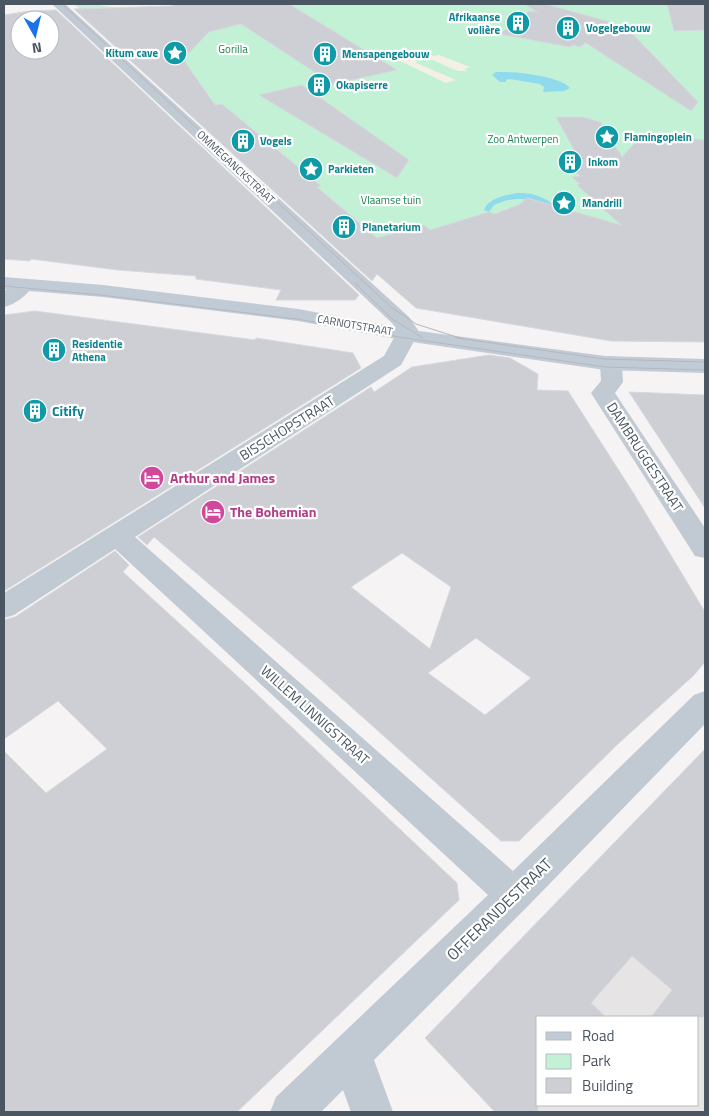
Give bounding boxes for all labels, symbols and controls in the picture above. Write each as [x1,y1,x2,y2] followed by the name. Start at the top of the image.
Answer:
[449,9,500,38] place label: Afrikaanse volière
[10,10,60,60] north arrow
[505,10,531,36] building icon: Afrikaanse volière
[555,15,581,41] building icon: Vogelgebouw
[586,20,651,36] place label: Vogelgebouw
[31,37,43,59] text: N
[162,40,188,66] place icon: Kitum cave
[218,41,248,57] park label: Gorilla
[312,41,338,67] building icon: Mensapengebouw
[105,45,158,61] place label: Kitum cave
[342,46,430,62] place label: Mensapengebouw
[306,72,332,98] building icon: Okapiserre
[336,77,388,93] place label: Okapiserre
[594,124,620,150] place icon: Flamingoplein
[193,127,279,208] street label: OMMEGANCKSTRAAT
[230,128,256,154] building icon: Vogels
[624,129,692,145] place label: Flamingoplein
[487,131,559,147] park label: Zoo Antwerpen
[260,133,292,149] place label: Vogels
[557,149,583,175] building icon: Inkom
[588,154,618,170] place label: Inkom
[298,156,324,182] place icon: Parkieten
[328,161,374,177] place label: Parkieten
[551,190,577,216] place icon: Mandrill
[361,192,421,208] park label: Vlaamse tuin
[582,195,622,211] place label: Mandrill
[331,214,357,240] building icon: Planetarium
[362,219,421,235] place label: Planetarium
[316,310,394,340] street label: CARNOTSTRAAT
[72,336,123,365] place label: Residentie Athena
[41,337,67,363] building icon: Residentie Athena
[235,390,339,465] street label: BISSCHOPSTRAAT
[22,398,48,424] building icon: Citify
[602,398,689,516] street label: DAMBRUGGESTRAAT
[52,400,84,421] place label: Citify
[139,465,165,491] hotel icon: Arthur and James
[170,467,275,488] place label: Arthur and James
[200,499,226,525] hotel icon: The Bohemian
[230,501,316,522] place label: The Bohemian
[256,660,375,770] street label: WILLEM LINNIGSTRAAT
[441,852,558,966] street label: OFFERANDESTRAAT
[536,1016,699,1106] legend
[582,1024,614,1047] text: Road
[582,1049,611,1072] text: Park
[582,1074,633,1097] text: Building

